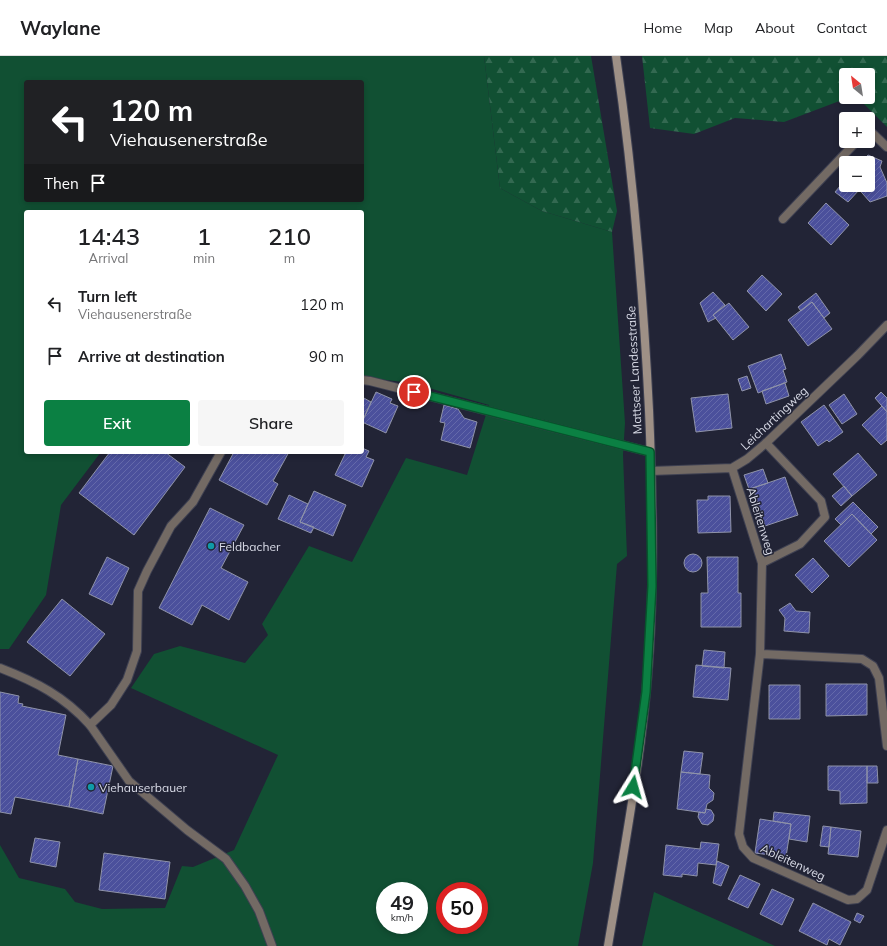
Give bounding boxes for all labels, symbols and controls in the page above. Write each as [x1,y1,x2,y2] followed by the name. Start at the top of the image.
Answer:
[20,16,101,40] text: Waylane
[643,19,682,37] text: Home
[704,19,733,37] text: Map
[755,19,795,37] text: About
[817,19,867,37] text: Contact
[839,68,875,104] north arrow
[839,68,875,192] map controls
[110,93,193,128] text: 120 m
[44,96,96,148] icon: left
[839,112,875,148] button: +
[110,128,267,151] text: Viehausenerstraße
[839,156,875,192] button: −
[87,172,109,194] icon: arrive
[44,174,79,193] text: Then
[77,221,140,251] text: 14:43
[197,221,211,251] text: 1
[268,221,311,251] text: 210
[89,250,128,266] text: Arrival
[193,250,215,266] text: min
[284,250,295,266] text: m
[78,287,137,306] text: Turn left
[44,293,66,315] icon: left
[300,295,344,314] text: 120 m
[623,305,645,435] street label: Mattseer Landesstraße
[78,306,192,322] text: Viehausenerstraße
[44,345,66,367] icon: arrive
[78,347,225,366] text: Arrive at destination
[309,347,344,366] text: 90 m
[397,375,431,409] pin
[403,381,425,403] icon: arrive
[737,383,811,453] street label: Leichartingweg
[44,400,190,446] button: Exit
[198,400,344,446] button: Share
[744,485,778,557] street label: Ableitenweg
[219,539,281,554] place label: Feldbacher
[206,541,216,551] marker: Feldbacher
[612,766,654,808] position arrow
[99,780,188,795] place label: Viehauserbauer
[86,782,96,792] marker: Viehauserbauer
[758,840,828,884] street label: Ableitenweg
[436,882,488,934] speed limit sign: 50
[390,890,414,915] text: 49
[391,911,413,924] text: km/h

